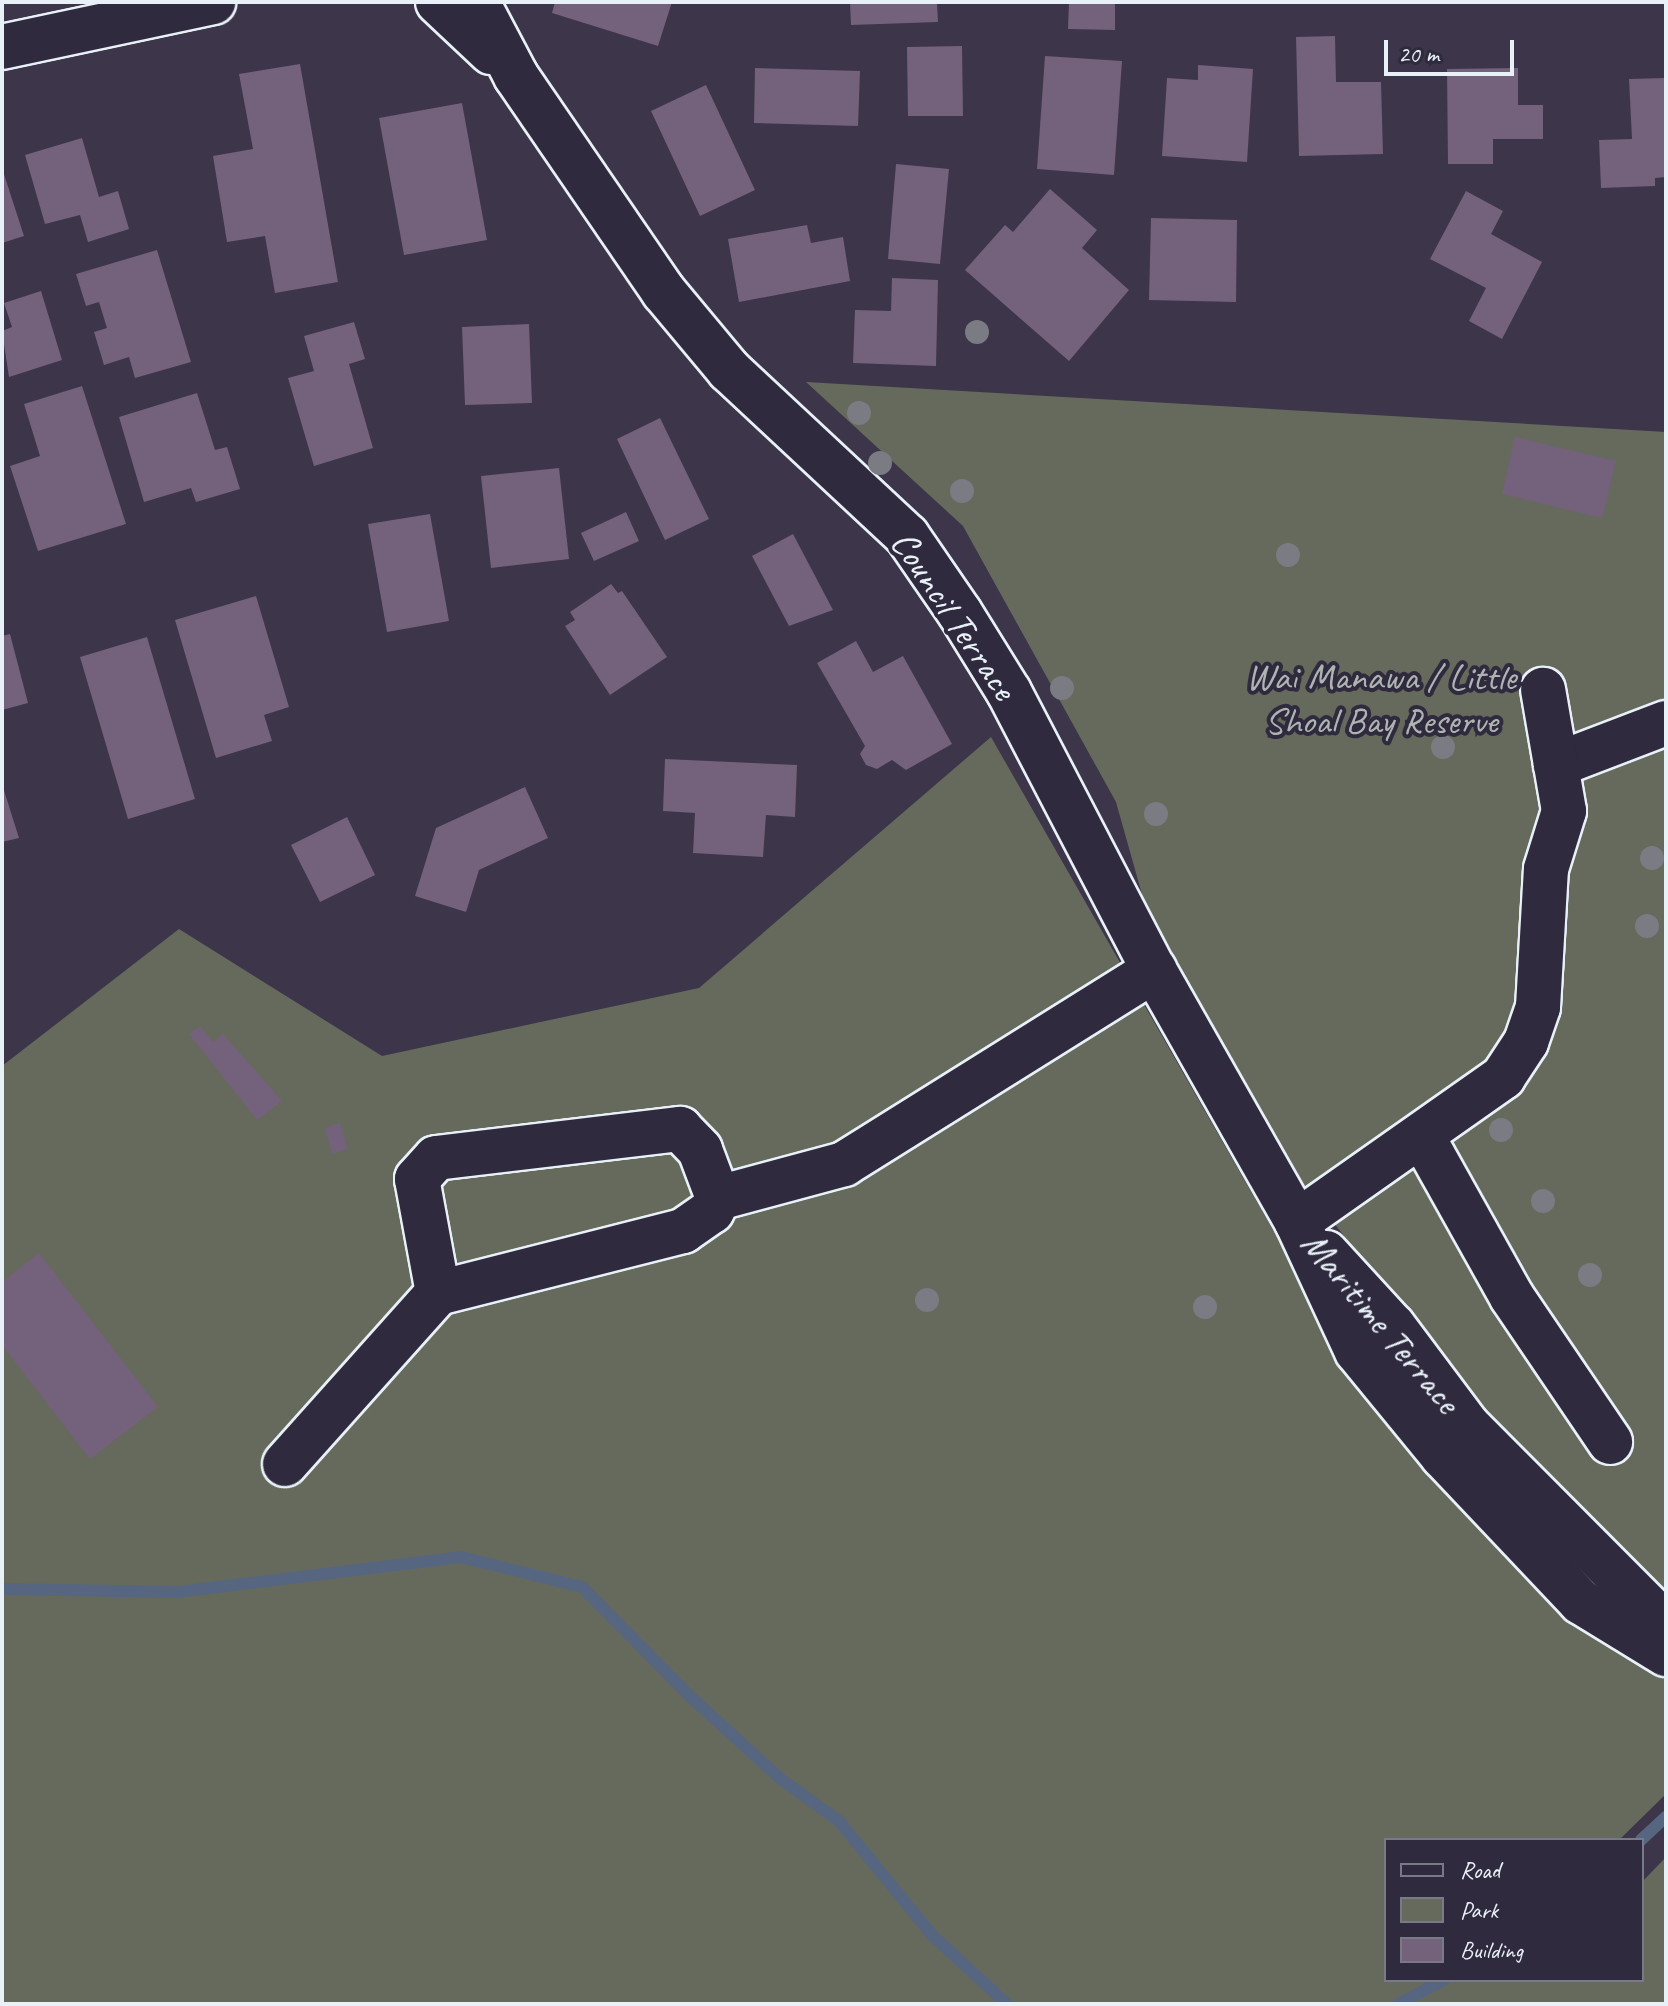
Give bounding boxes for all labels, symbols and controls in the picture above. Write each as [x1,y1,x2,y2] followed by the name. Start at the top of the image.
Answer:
[1388,24,1518,74] scale bar
[1398,39,1439,69] text: 20 m
[881,522,1027,708] street label: Council Terrace
[1246,654,1516,744] park label: Wai Manawa / Little Shoal Bay Reserve
[1292,1222,1470,1422] street label: Maritime Terrace
[1384,1838,1644,1982] legend
[1460,1855,1500,1885] text: Road
[1460,1895,1498,1925] text: Park
[1460,1935,1523,1965] text: Building

